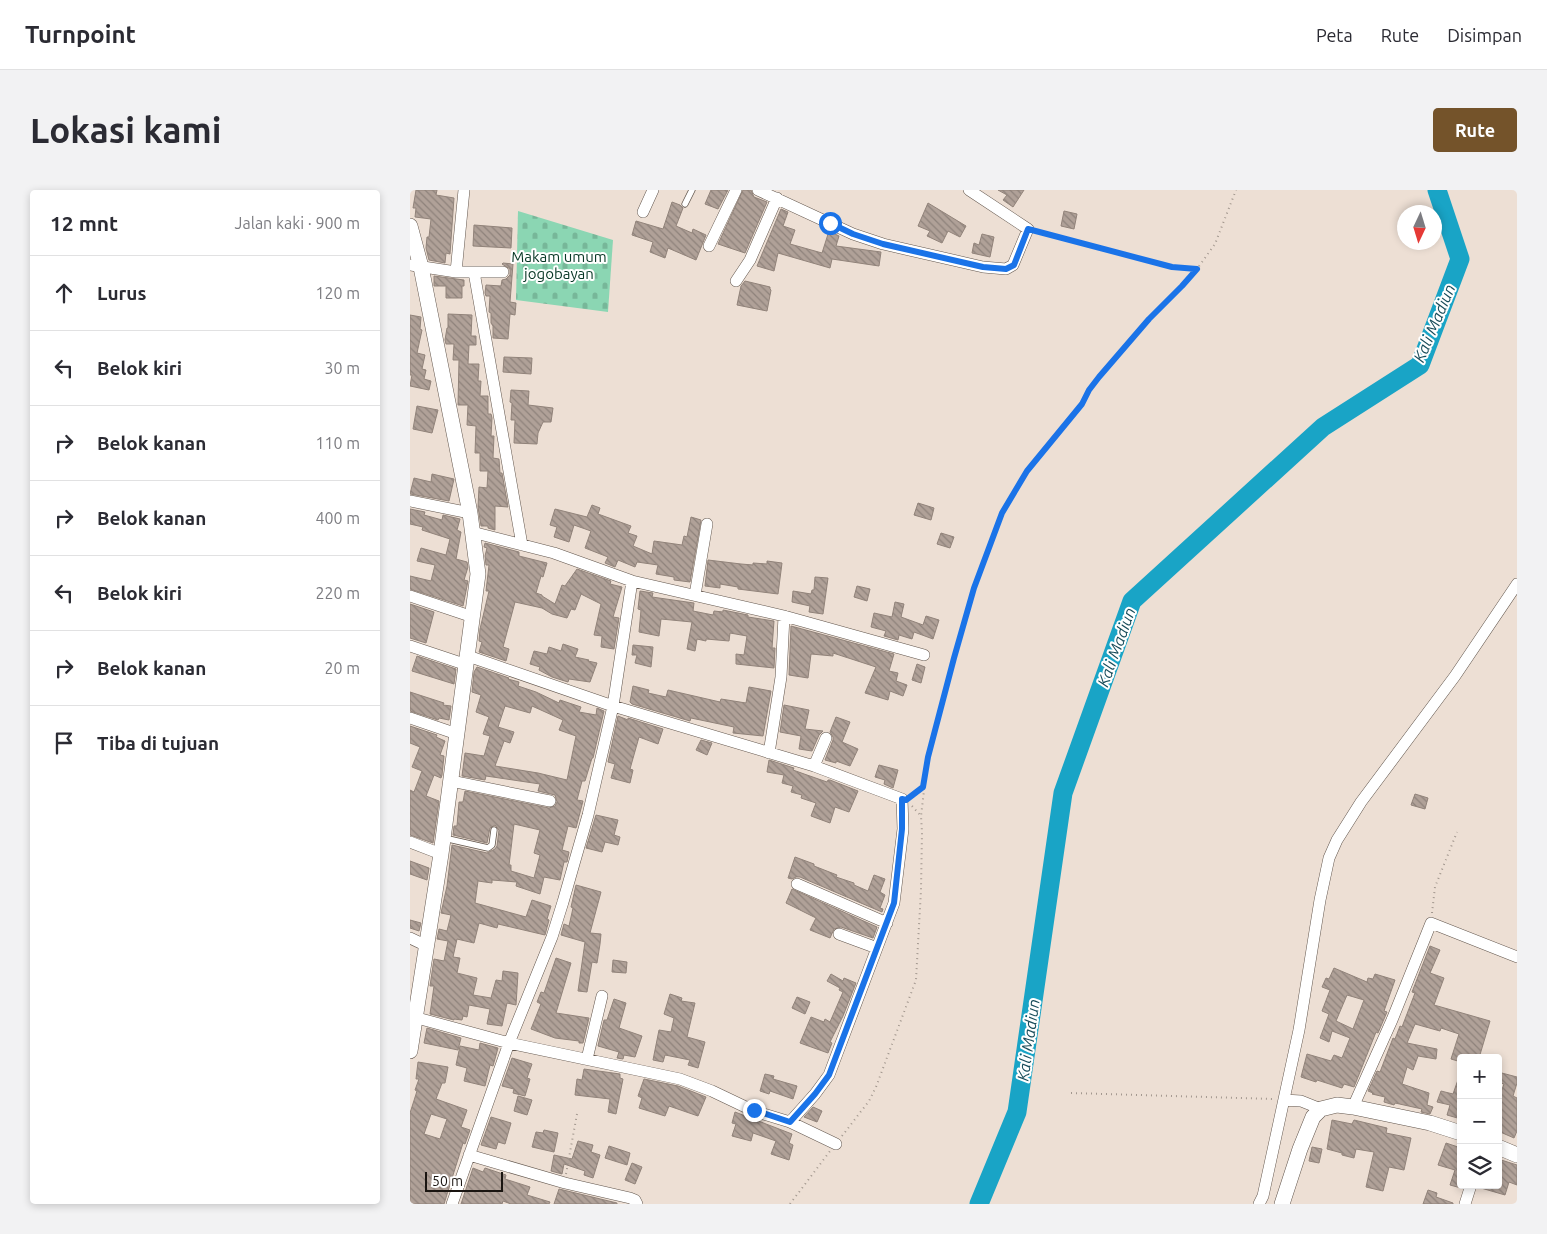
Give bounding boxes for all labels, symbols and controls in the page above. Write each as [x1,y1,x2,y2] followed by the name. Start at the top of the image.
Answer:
[25,21,136,48] text: Turnpoint
[1316,25,1353,45] text: Peta
[1381,25,1419,45] text: Rute
[1447,25,1522,45] text: Disimpan
[1433,108,1517,152] button: Rute
[30,110,222,150] text: Lokasi kami
[1397,205,1442,250] north arrow
[50,211,118,235] text: 12 mnt
[819,212,842,235] route start
[235,214,360,232] text: Jalan kaki · 900 m
[511,248,607,282] park label: Makam umum jogobayan
[50,279,78,307] icon: ahead
[1410,281,1458,365] water label: Kali Madiun
[97,282,146,304] text: Lurus
[315,284,360,302] text: 120 m
[50,354,78,382] icon: left
[97,357,182,379] text: Belok kiri
[324,359,360,377] text: 30 m
[50,429,78,457] icon: right
[97,432,206,454] text: Belok kanan
[315,434,360,452] text: 110 m
[50,504,78,532] icon: right
[97,507,206,529] text: Belok kanan
[315,509,360,527] text: 400 m
[50,579,78,607] icon: left
[97,582,182,604] text: Belok kiri
[315,584,360,602] text: 220 m
[1093,605,1139,689] water label: Kali Madiun
[50,654,78,682] icon: right
[97,657,206,679] text: Belok kanan
[324,659,360,677] text: 20 m
[50,729,78,757] icon: arrive
[97,732,219,754] text: Tiba di tujuan
[1013,998,1043,1082] water label: Kali Madiun
[1457,1054,1502,1189] map controls
[1457,1054,1502,1099] button: +
[743,1099,766,1122] route end
[1457,1099,1502,1144] button: −
[1457,1144,1502,1189] button: layers
[425,1169,502,1192] scale bar
[432,1173,463,1189] text: 50 m

